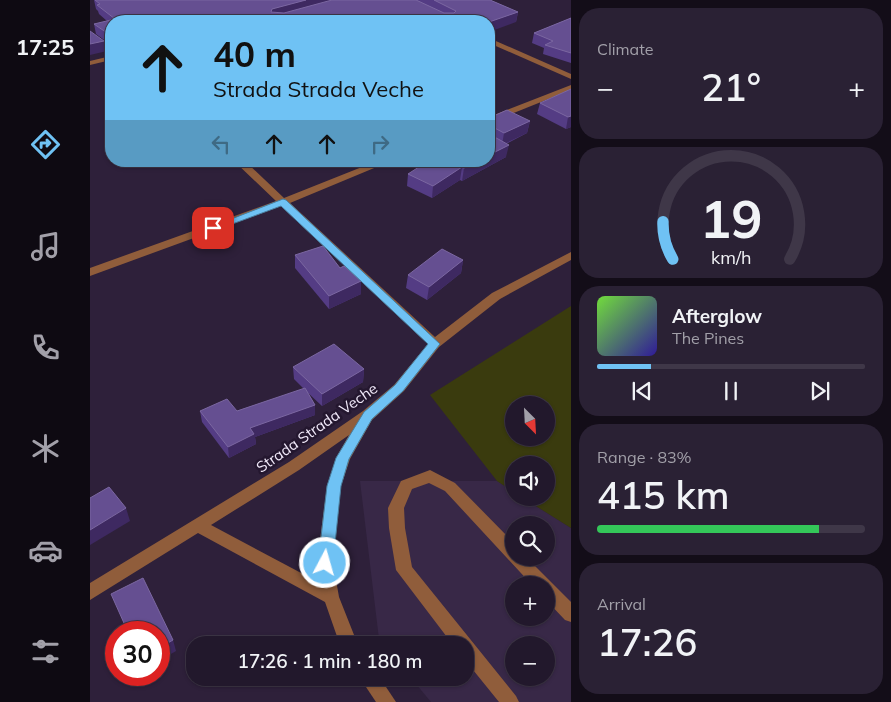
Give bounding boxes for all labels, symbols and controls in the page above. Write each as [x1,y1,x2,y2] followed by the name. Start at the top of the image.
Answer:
[213,32,296,76] text: 40 m
[16,33,74,61] text: 17:25
[130,35,195,100] icon: ahead
[597,39,653,59] text: Climate
[701,63,761,111] text: 21°
[597,70,614,105] text: −
[848,70,865,105] text: +
[213,75,424,103] text: Strada Strada Veche
[28,127,63,162] icon: directions
[207,130,235,158] icon: left
[260,130,288,158] icon: ahead
[313,130,341,158] icon: ahead
[366,130,394,158] icon: right
[700,186,762,251] text: 19
[192,207,234,249] pin
[199,214,227,242] icon: arrive
[28,229,63,264] icon: music
[711,246,751,268] text: km/h
[672,304,762,328] text: Afterglow
[672,328,744,348] text: The Pines
[28,330,63,365] icon: phone
[628,377,656,405] icon: previous
[717,377,745,405] icon: pause
[806,377,834,405] icon: next
[252,379,381,477] street label: Strada Strada Veche
[505,396,555,446] north arrow
[505,396,555,686] map controls
[28,431,63,466] icon: climate
[597,447,692,467] text: Range · 83%
[505,456,555,506] button: sound
[597,471,730,519] text: 415 km
[505,516,555,566] button: search
[28,533,63,568] icon: car
[298,536,350,588] position arrow
[505,576,555,626] button: +
[597,594,646,614] text: Arrival
[597,618,697,666] text: 17:26
[105,621,170,686] speed limit sign: 30
[28,634,63,669] icon: filters
[505,636,555,686] button: −
[237,649,423,673] text: 17:26 · 1 min · 180 m

